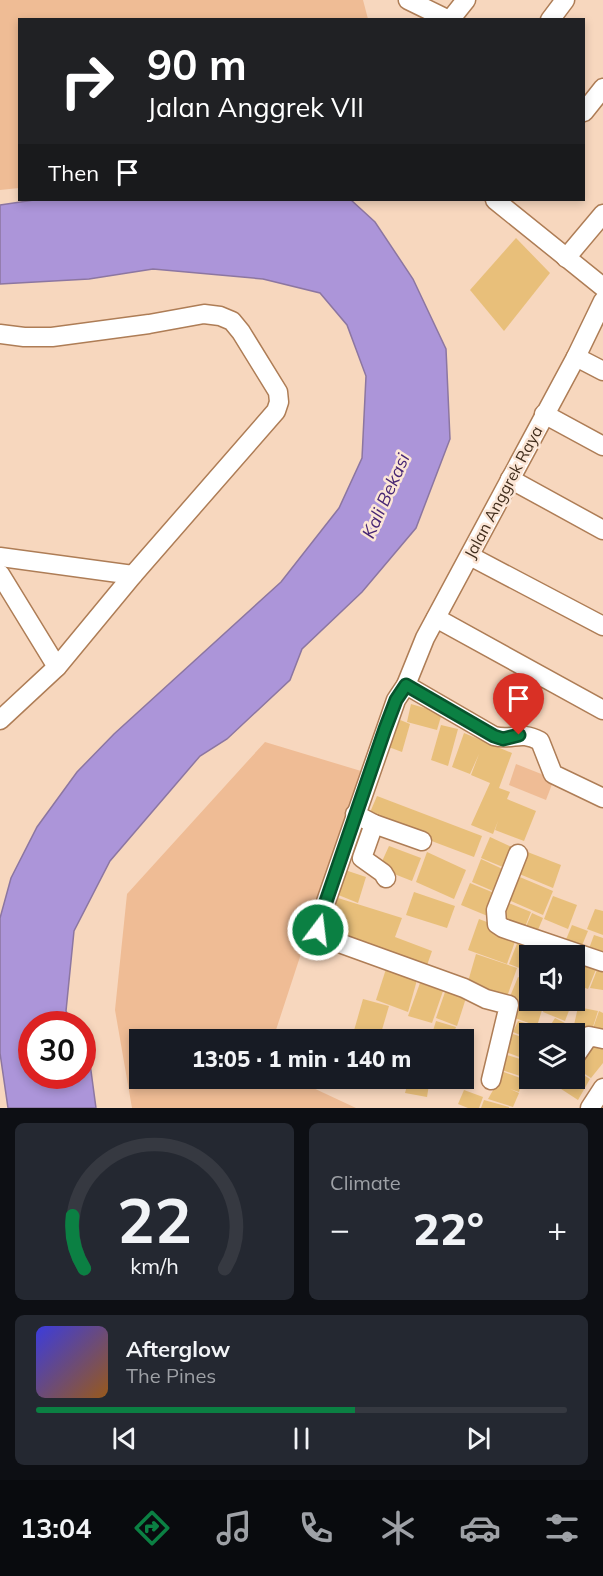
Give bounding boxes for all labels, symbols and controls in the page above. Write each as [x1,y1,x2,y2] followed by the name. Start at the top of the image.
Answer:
[147,38,247,91] text: 90 m
[48,42,126,120] icon: right
[147,90,364,124] text: Jalan Anggrek VII
[111,156,144,189] icon: arrive
[48,159,99,187] text: Then
[460,422,546,562] street label: Jalan Anggrek Raya
[357,449,415,542] water label: Kali Bekasi
[493,673,544,735] pin
[502,682,535,715] icon: arrive
[286,898,350,962] position arrow
[519,945,585,1089] map controls
[519,945,585,1011] button: sound
[18,1011,96,1089] speed limit sign: 30
[519,1023,585,1089] button: layers
[192,1045,411,1073] text: 13:05 · 1 min · 140 m
[330,1170,401,1195] text: Climate
[117,1180,192,1259] text: 22
[413,1200,484,1256] text: 22°
[330,1208,350,1249] text: −
[547,1208,567,1249] text: +
[130,1252,179,1279] text: km/h
[126,1335,230,1363] text: Afterglow
[126,1363,216,1388] text: The Pines
[108,1422,141,1455] icon: previous
[285,1422,318,1455] icon: pause
[462,1422,495,1455] icon: next
[131,1507,173,1549] icon: directions
[213,1507,255,1549] icon: music
[295,1507,337,1549] icon: phone
[377,1507,419,1549] icon: climate
[459,1507,501,1549] icon: car
[541,1507,583,1549] icon: filters
[20,1511,91,1545] text: 13:04

